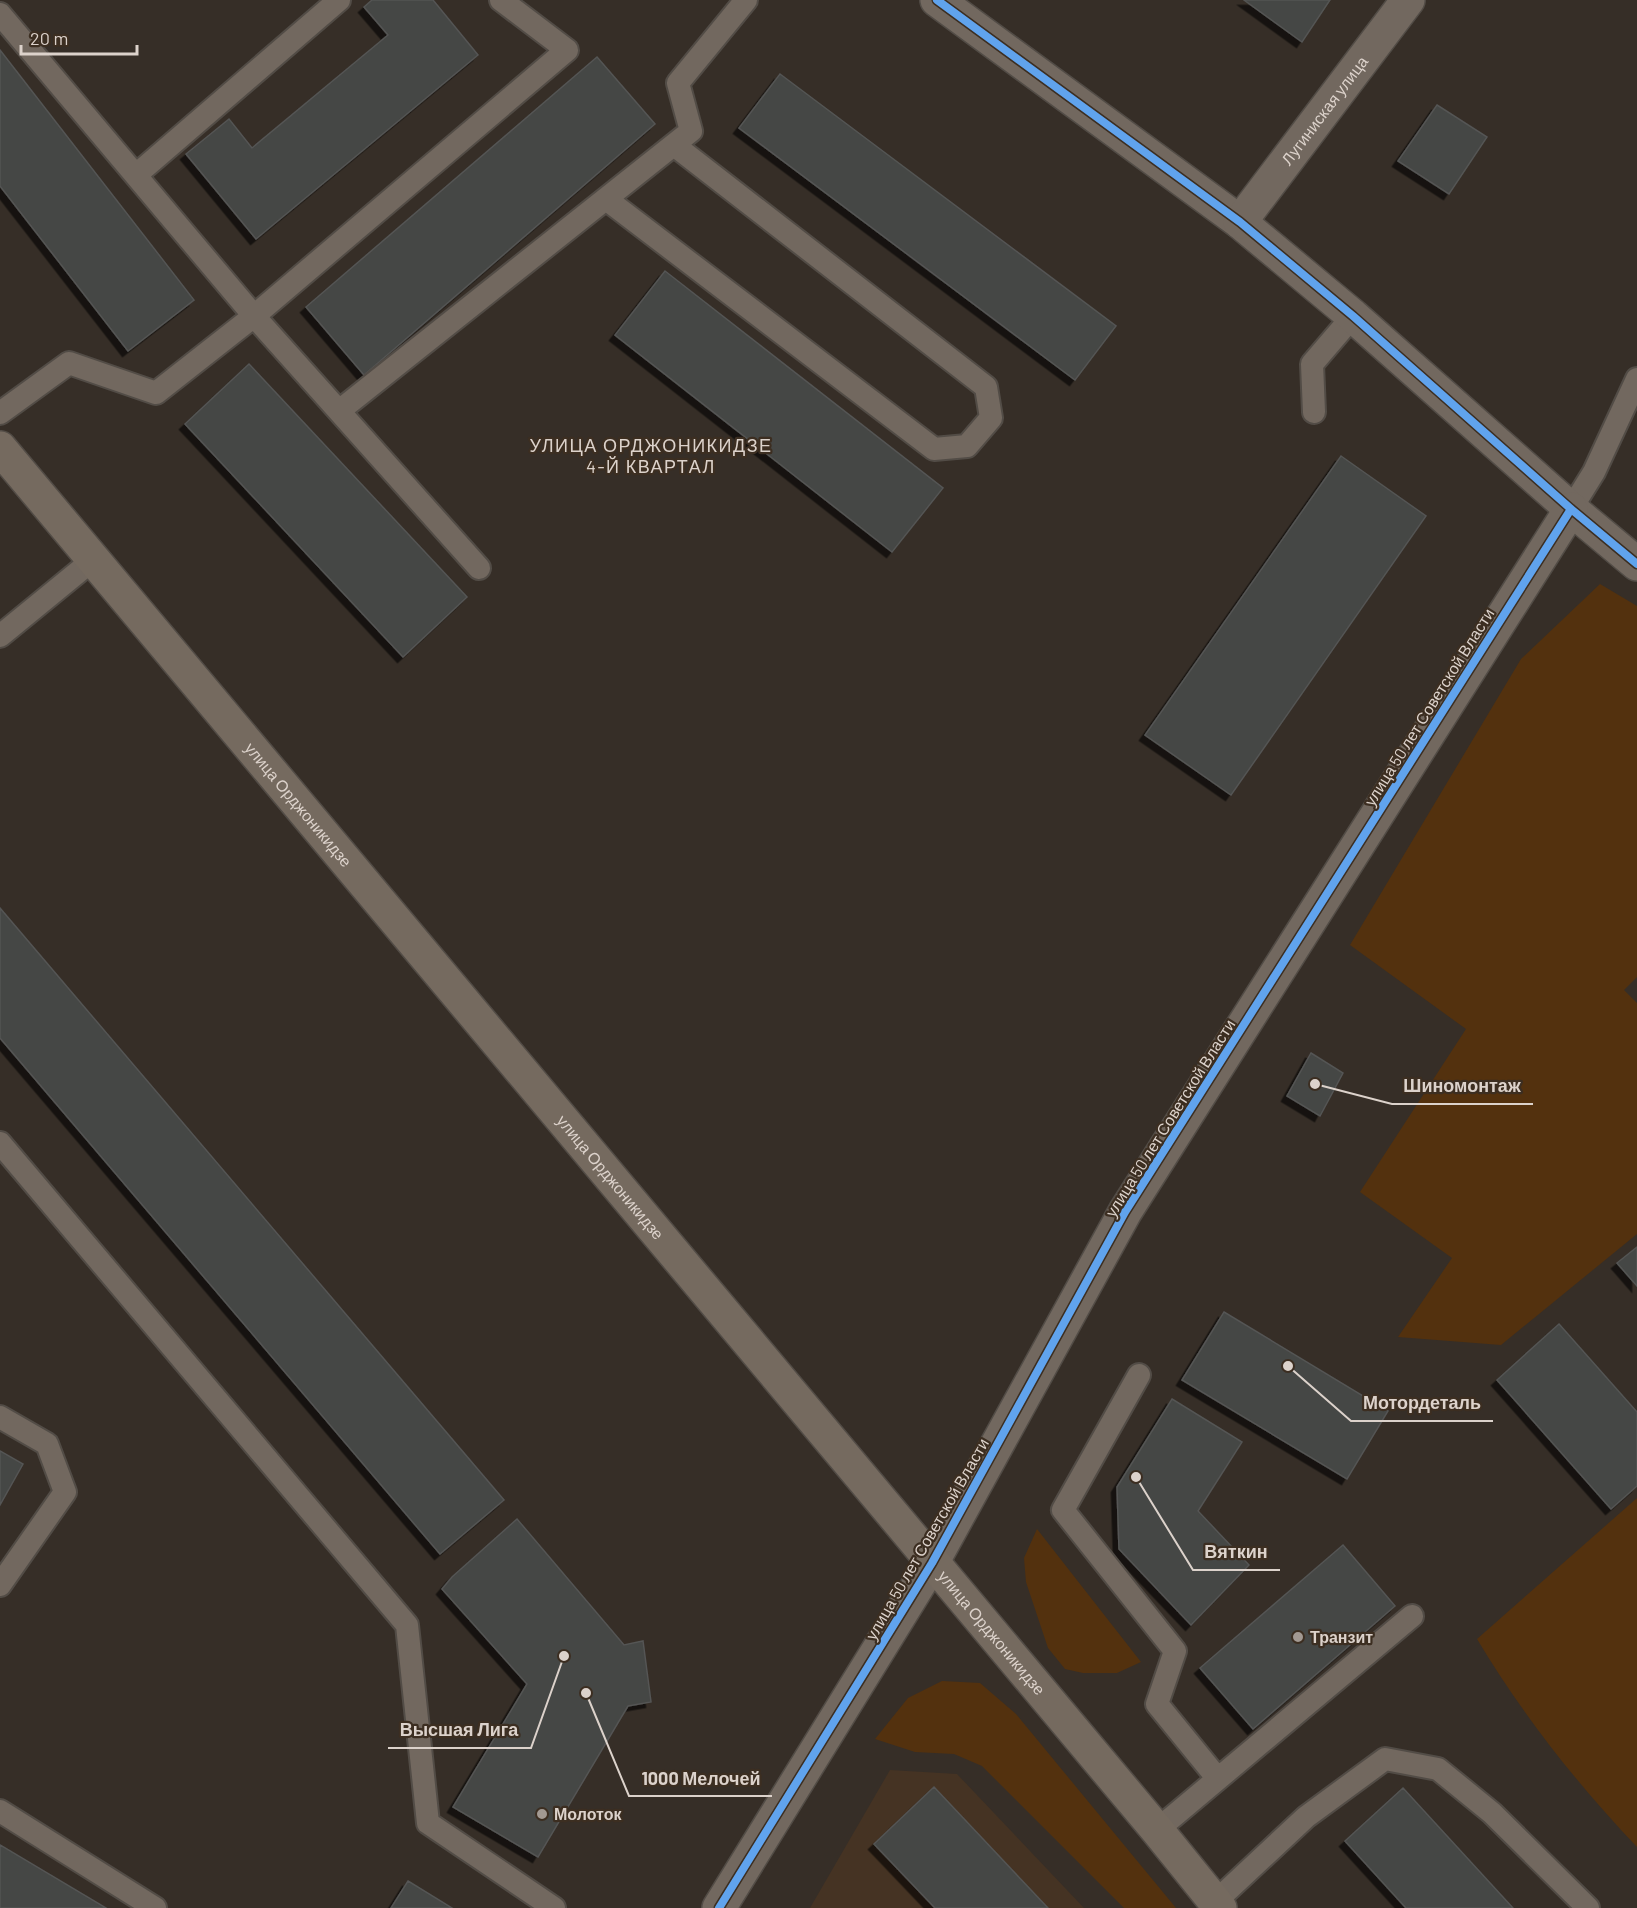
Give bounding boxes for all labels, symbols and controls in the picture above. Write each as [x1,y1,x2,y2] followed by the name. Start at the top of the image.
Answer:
[21,18,136,56] scale bar
[30,27,68,49] text: 20 m
[1277,52,1371,168] street label: Лугиниская улица
[529,434,773,477] district label: УЛИЦА ОРДЖОНИКИДЗЕ 4-Й КВАРТАЛ
[1360,604,1497,809] street label: улица 50 лет Советской Власти
[241,738,356,870] street label: улица Орджоникидзе
[1101,1015,1238,1220] street label: улица 50 лет Советской Власти
[1392,1068,1533,1104] callout: Шиномонтаж
[1403,1074,1521,1096] text: Шиномонтаж
[553,1111,668,1243] street label: улица Орджоникидзе
[1351,1385,1493,1421] callout: Мотордеталь
[1363,1391,1481,1413] text: Мотордеталь
[861,1435,992,1643] street label: улица 50 лет Советской Власти
[1193,1534,1280,1570] callout: Вяткин
[1204,1540,1268,1562] text: Вяткин
[935,1566,1050,1698] street label: улица Орджоникидзе
[1310,1627,1373,1646] place label: Транзит
[1291,1630,1305,1644] marker: Транзит
[388,1712,531,1748] callout: Высшая Лига
[400,1718,519,1740] text: Высшая Лига
[629,1760,772,1796] callout: 1000 Мелочей
[641,1767,761,1789] text: 1000 Мелочей
[554,1804,622,1823] place label: Молоток
[535,1807,549,1821] marker: Молоток

